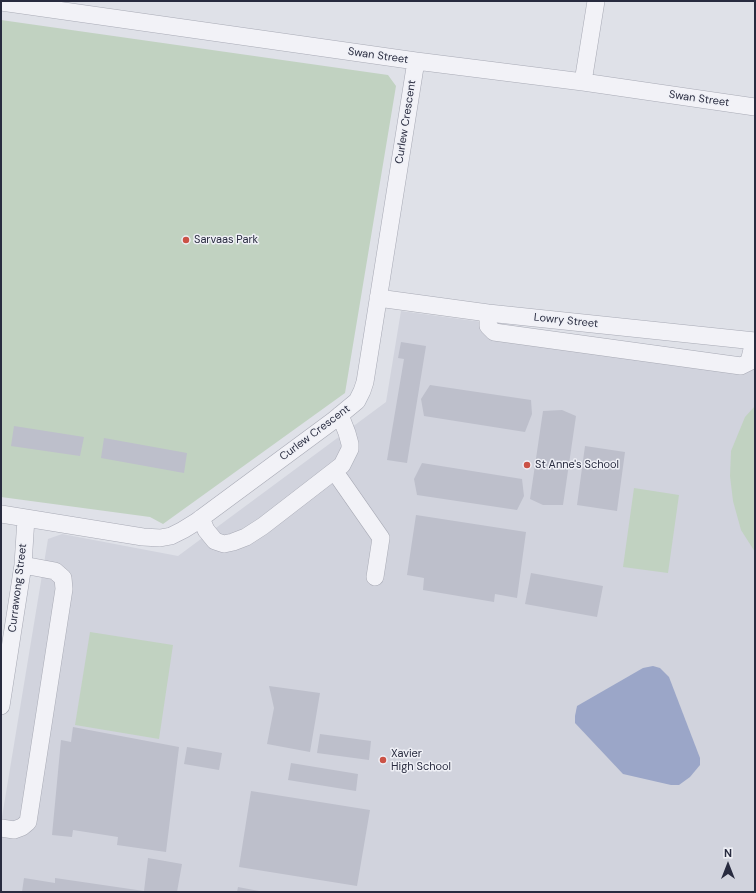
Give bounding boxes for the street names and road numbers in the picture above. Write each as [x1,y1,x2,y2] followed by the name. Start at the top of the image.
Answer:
[347,45,409,67] street label: Swan Street
[393,79,419,165] street label: Curlew Crescent
[668,88,730,110] street label: Swan Street
[533,311,599,331] street label: Lowry Street
[277,402,353,464] street label: Curlew Crescent
[6,543,30,633] street label: Currawong Street

